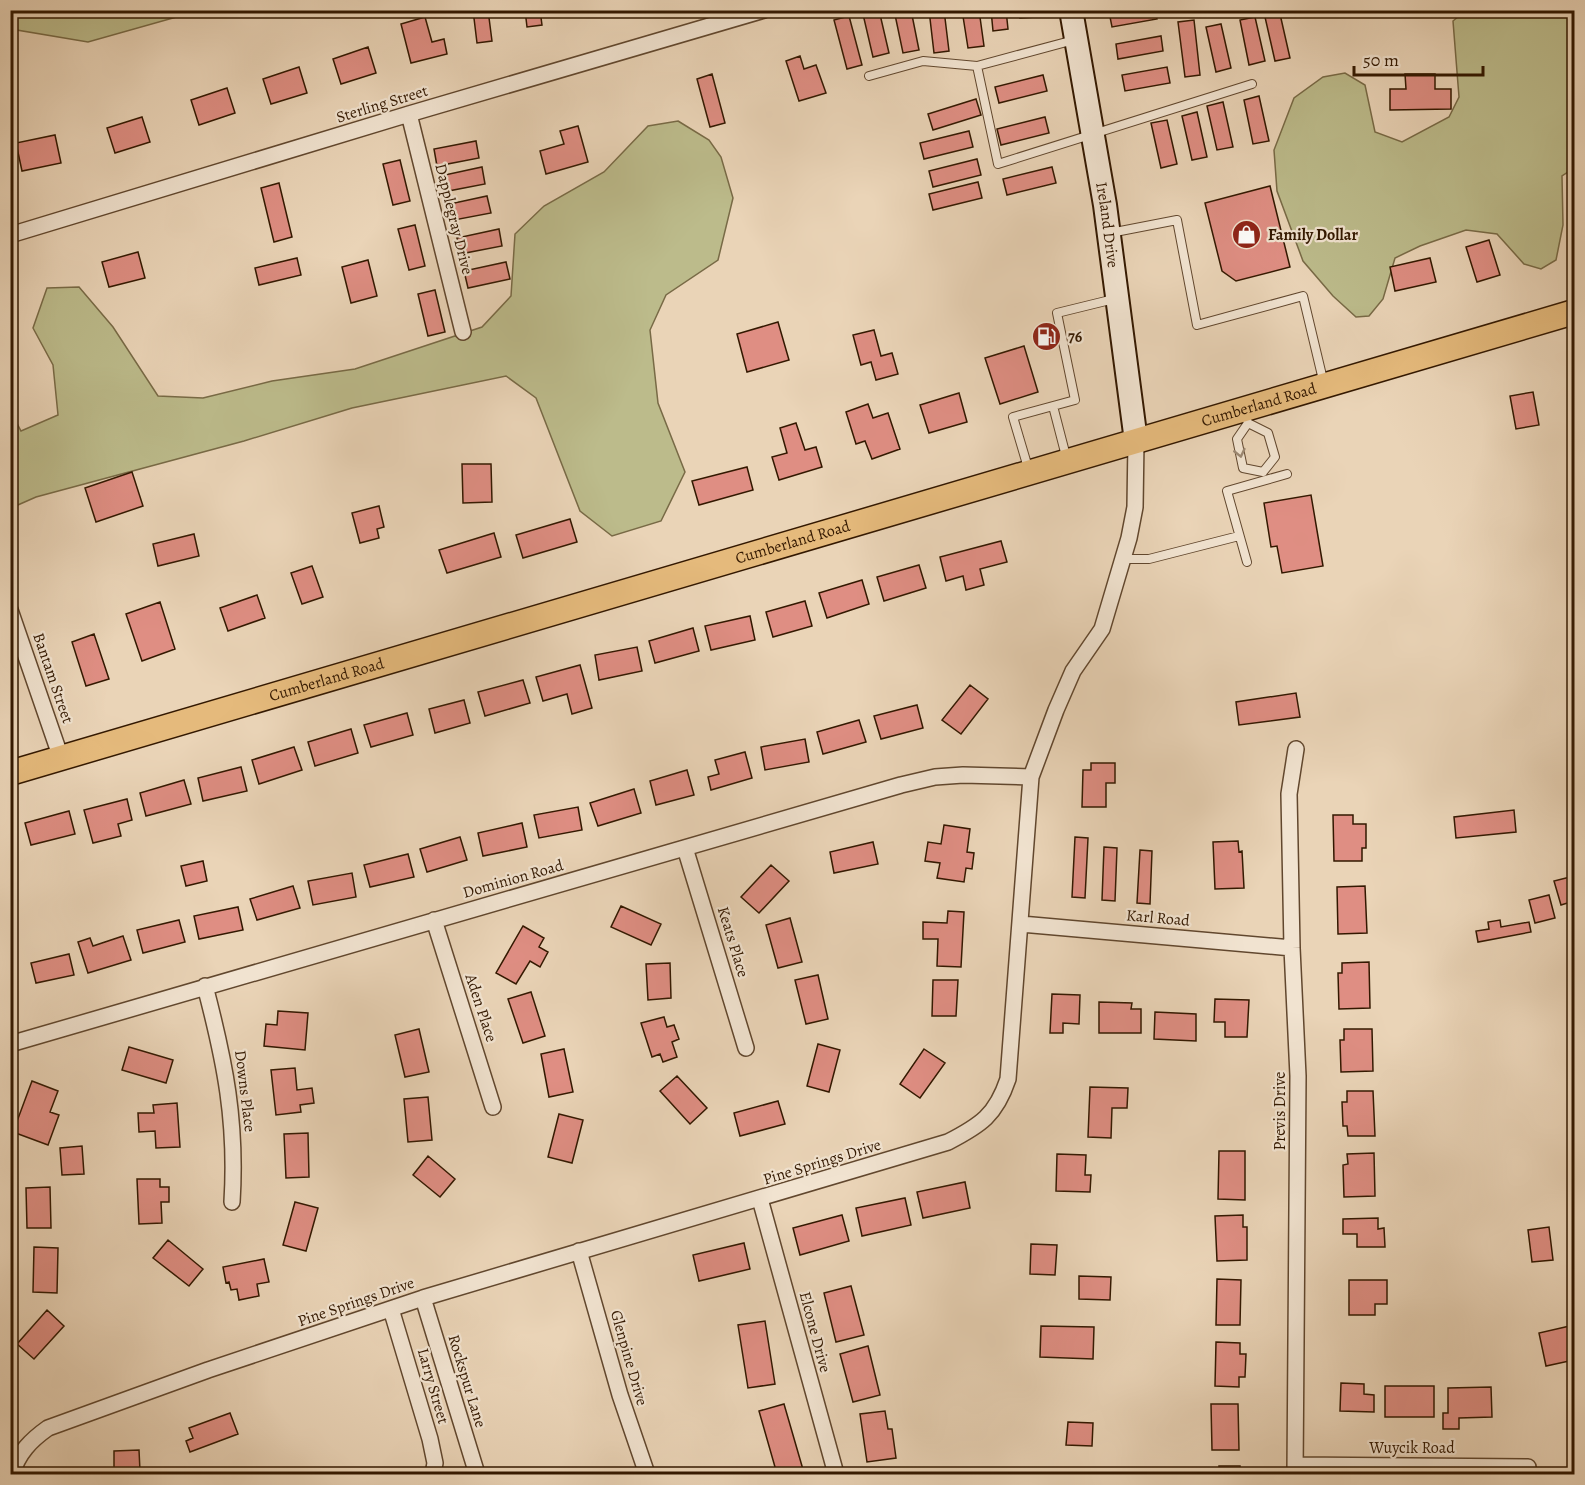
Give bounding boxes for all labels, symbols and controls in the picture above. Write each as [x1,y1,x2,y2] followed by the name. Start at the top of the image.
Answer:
[1354,39,1483,77] scale bar
[1363,48,1399,72] text: 50 m
[333,80,431,128] street label: Sterling Street
[430,161,478,277] street label: Dapplegray Drive
[1090,180,1124,269] street label: Ireland Drive
[1231,219,1263,251] shop icon: Family Dollar
[1268,224,1358,246] place label: Family Dollar
[1031,321,1063,353] fuel station icon: 76
[1068,326,1083,348] place label: 76
[1199,377,1319,432] street label: Cumberland Road
[1233,448,1246,458] one-way arrow
[733,515,853,570] street label: Cumberland Road
[27,630,79,726] street label: Bantam Street
[266,652,387,707] street label: Cumberland Road
[460,854,566,904] street label: Dominion Road
[712,904,754,980] street label: Keats Place
[1125,904,1191,932] street label: Karl Road
[459,970,502,1045] street label: Aden Place
[229,1049,261,1133] street label: Downs Place
[1269,1072,1291,1150] street label: Previs Drive
[760,1134,884,1190] street label: Pine Springs Drive
[295,1272,417,1332] street label: Pine Springs Drive
[794,1289,836,1375] street label: Elcone Drive
[605,1308,653,1408] street label: Glenpine Drive
[442,1332,492,1430] street label: Rockspur Lane
[412,1346,454,1426] street label: Larry Street
[1368,1437,1455,1459] street label: Wuycik Road

